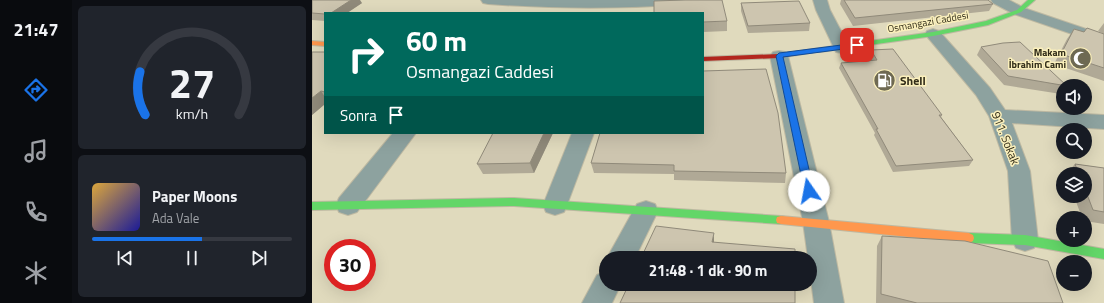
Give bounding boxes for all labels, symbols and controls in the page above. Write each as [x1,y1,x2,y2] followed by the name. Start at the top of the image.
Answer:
[886,7,970,37] street label: Osmangazi Caddesi
[14,16,58,43] text: 21:47
[406,19,467,62] text: 60 m
[340,28,392,80] icon: right
[840,28,874,62] pin
[846,34,868,56] icon: arrive
[1009,45,1066,72] place label: Makam İbrahim Cami
[1068,45,1094,71] mosque icon: Makam İbrahim Cami
[169,51,215,114] text: 27
[406,58,554,85] text: Osmangazi Caddesi
[872,67,898,93] fuel station icon: Shell
[900,71,926,90] place label: Shell
[22,76,50,104] icon: directions
[1056,79,1092,291] map controls
[1056,79,1092,115] button: sound
[176,103,208,125] text: km/h
[340,104,377,127] text: Sonra
[385,104,407,126] icon: arrive
[987,109,1025,168] street label: 911. Sokak
[1056,123,1092,159] button: search
[22,137,50,165] icon: music
[1056,167,1092,203] button: layers
[788,170,830,212] position arrow
[152,185,237,208] text: Paper Moons
[22,198,50,226] icon: phone
[152,208,199,228] text: Ada Vale
[1056,211,1092,247] button: +
[324,239,376,291] speed limit sign: 30
[114,247,136,269] icon: previous
[181,247,203,269] icon: pause
[248,247,270,269] icon: next
[1056,255,1092,291] button: −
[22,259,50,287] icon: climate
[649,259,767,282] text: 21:48 · 1 dk · 90 m

